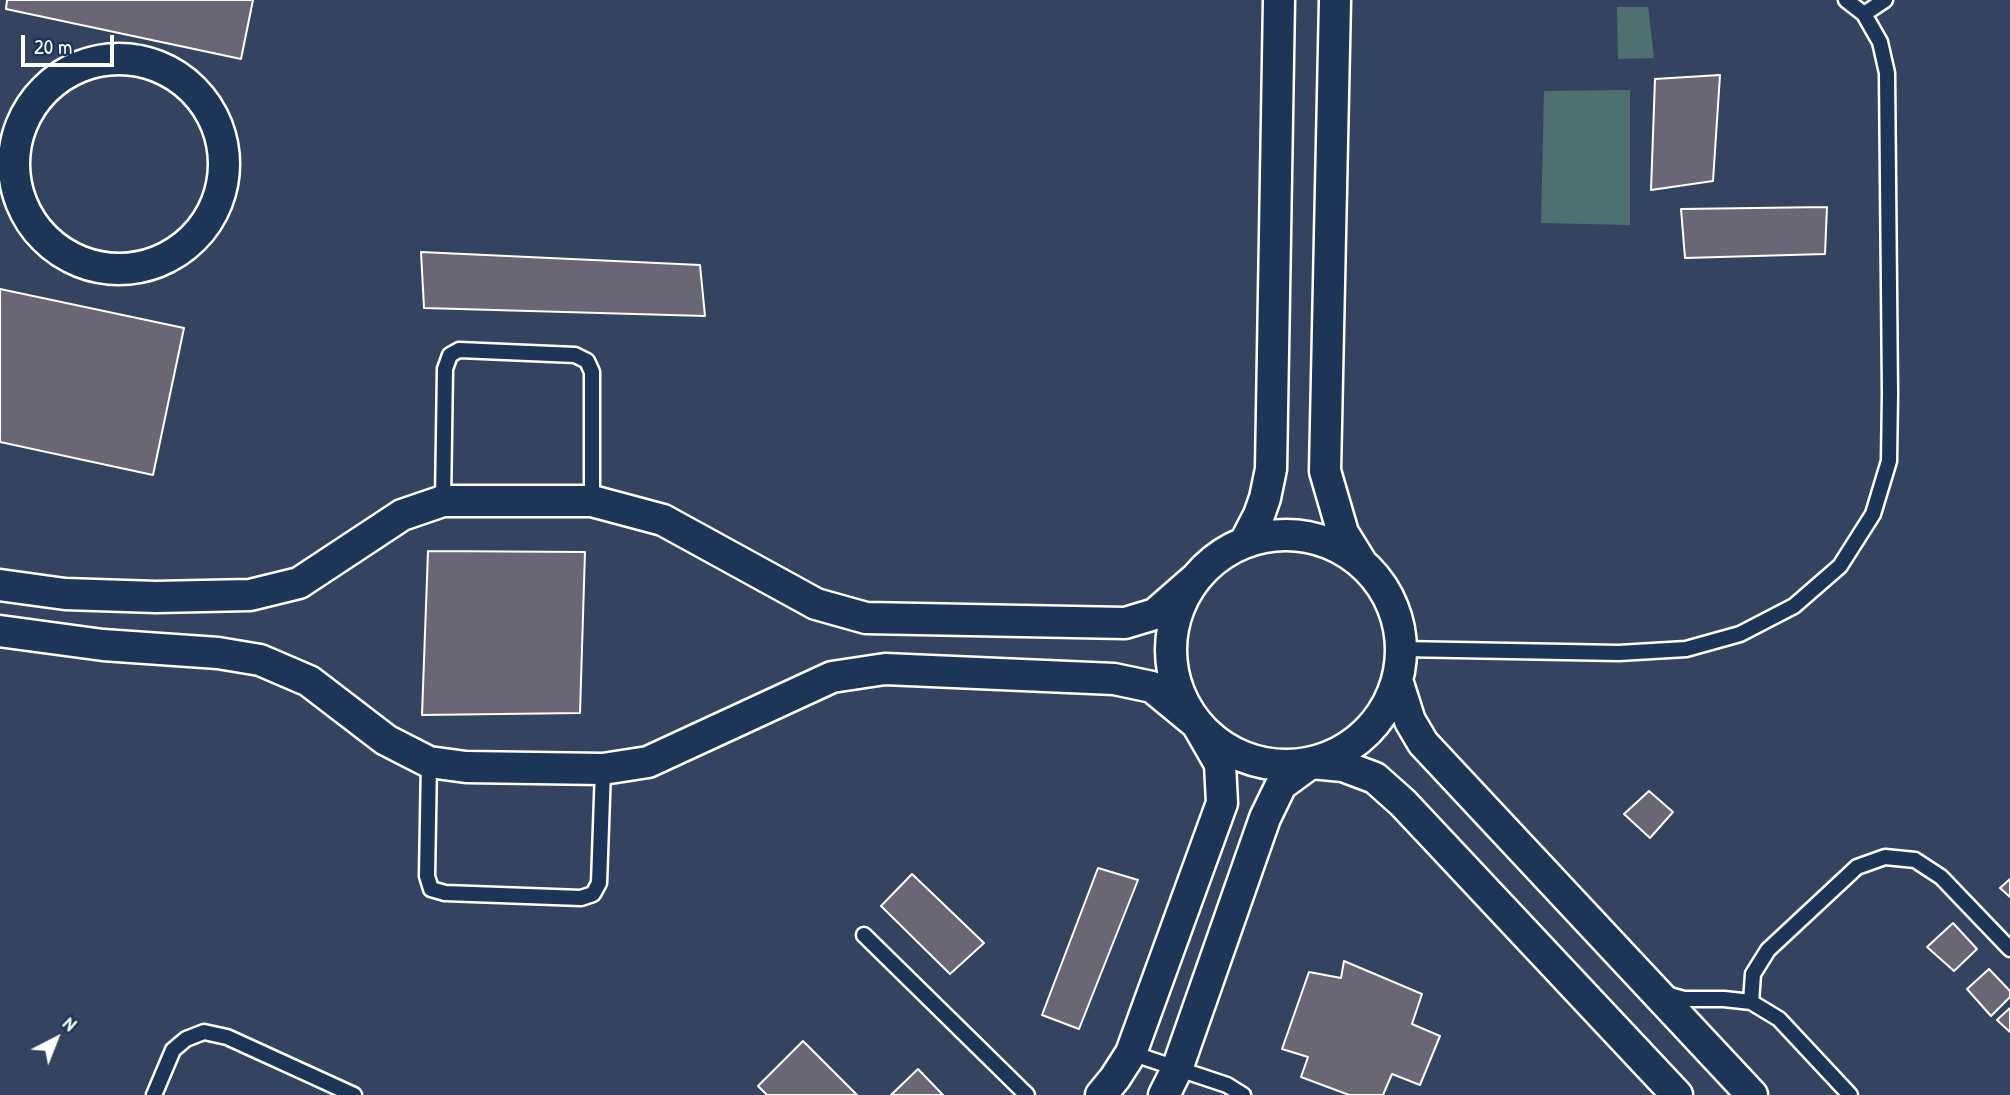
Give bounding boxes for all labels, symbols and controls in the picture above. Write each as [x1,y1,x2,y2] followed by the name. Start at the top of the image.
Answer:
[24,21,117,65] scale bar
[34,32,72,61] text: 20 m
[21,1004,91,1074] north arrow
[58,1010,83,1036] text: N

